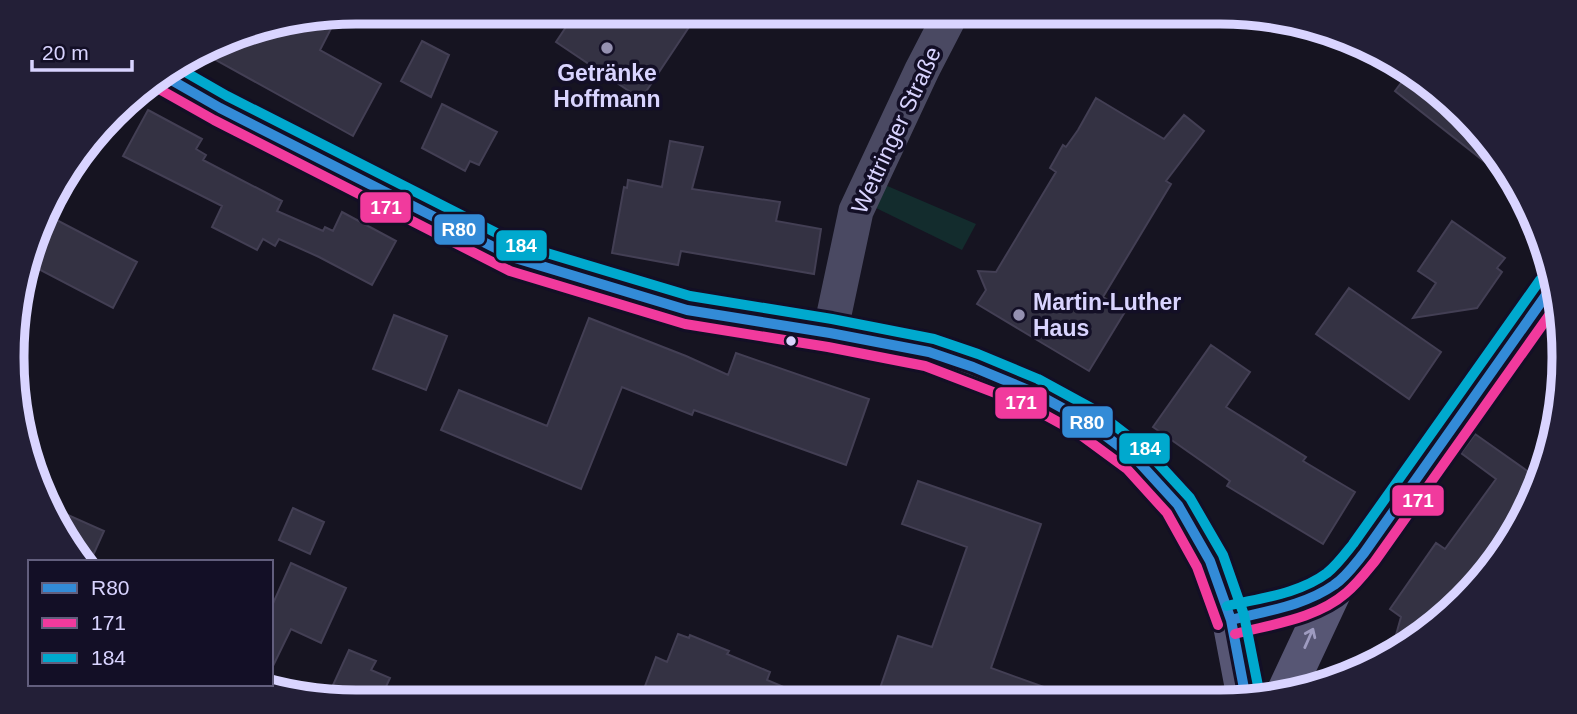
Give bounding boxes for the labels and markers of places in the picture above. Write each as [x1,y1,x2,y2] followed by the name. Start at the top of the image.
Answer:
[599,40,615,56] marker: Getränke Hoffmann
[553,60,661,112] place label: Getränke Hoffmann
[1033,289,1181,341] place label: Martin-Luther Haus
[1011,307,1027,323] marker: Martin-Luther Haus
[784,334,798,348] unlabelled marker

